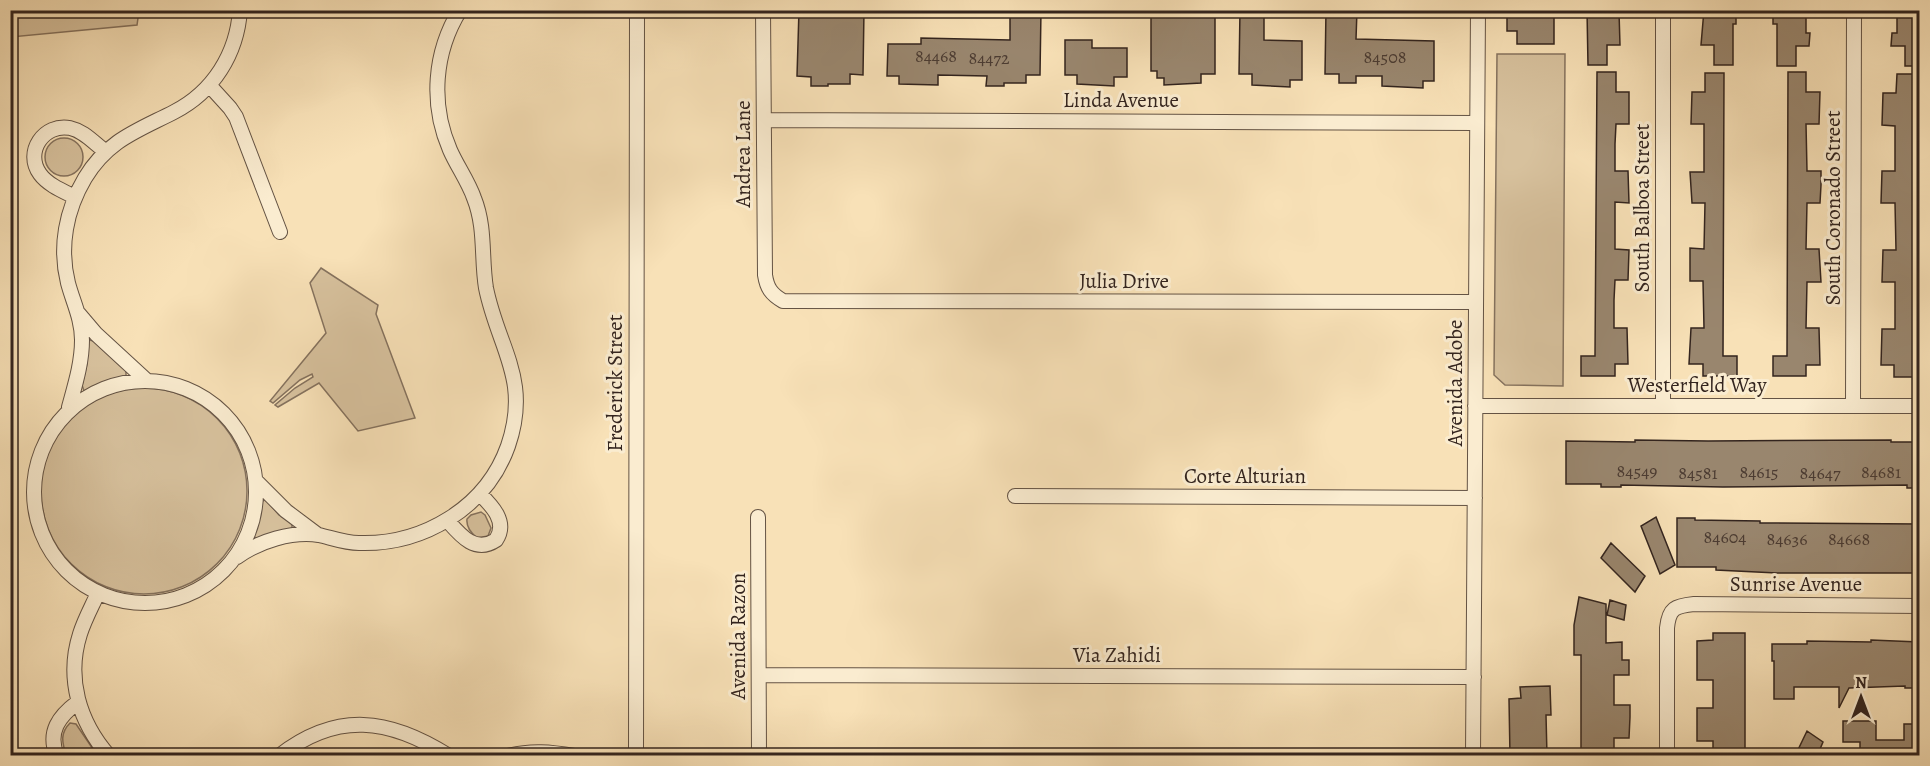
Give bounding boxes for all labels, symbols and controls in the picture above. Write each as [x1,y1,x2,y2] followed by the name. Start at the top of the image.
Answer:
[915,44,957,68] house number: 84468
[1364,45,1406,69] house number: 84508
[968,46,1010,70] house number: 84472
[1063,86,1179,114] street label: Linda Avenue
[729,100,757,209] street label: Andrea Lane
[1819,110,1847,306] street label: South Coronado Street
[1628,123,1656,293] street label: South Balboa Street
[1079,267,1169,295] street label: Julia Drive
[601,314,629,452] street label: Frederick Street
[1441,320,1469,447] street label: Avenida Adobe
[1626,371,1767,399] street label: Westerfield Way
[1617,459,1657,483] house number: 84549
[1739,460,1779,484] house number: 84615
[1861,460,1901,484] house number: 84681
[1678,461,1718,485] house number: 84581
[1800,461,1841,485] house number: 84647
[1184,462,1306,490] street label: Corte Alturian
[1704,525,1746,549] house number: 84604
[1766,527,1808,551] house number: 84636
[1828,527,1870,551] house number: 84668
[1730,570,1862,598] street label: Sunrise Avenue
[724,573,752,700] street label: Avenida Razon
[1072,641,1161,669] street label: Via Zahidi
[1831,667,1891,727] north arrow
[1855,672,1867,694] text: N

